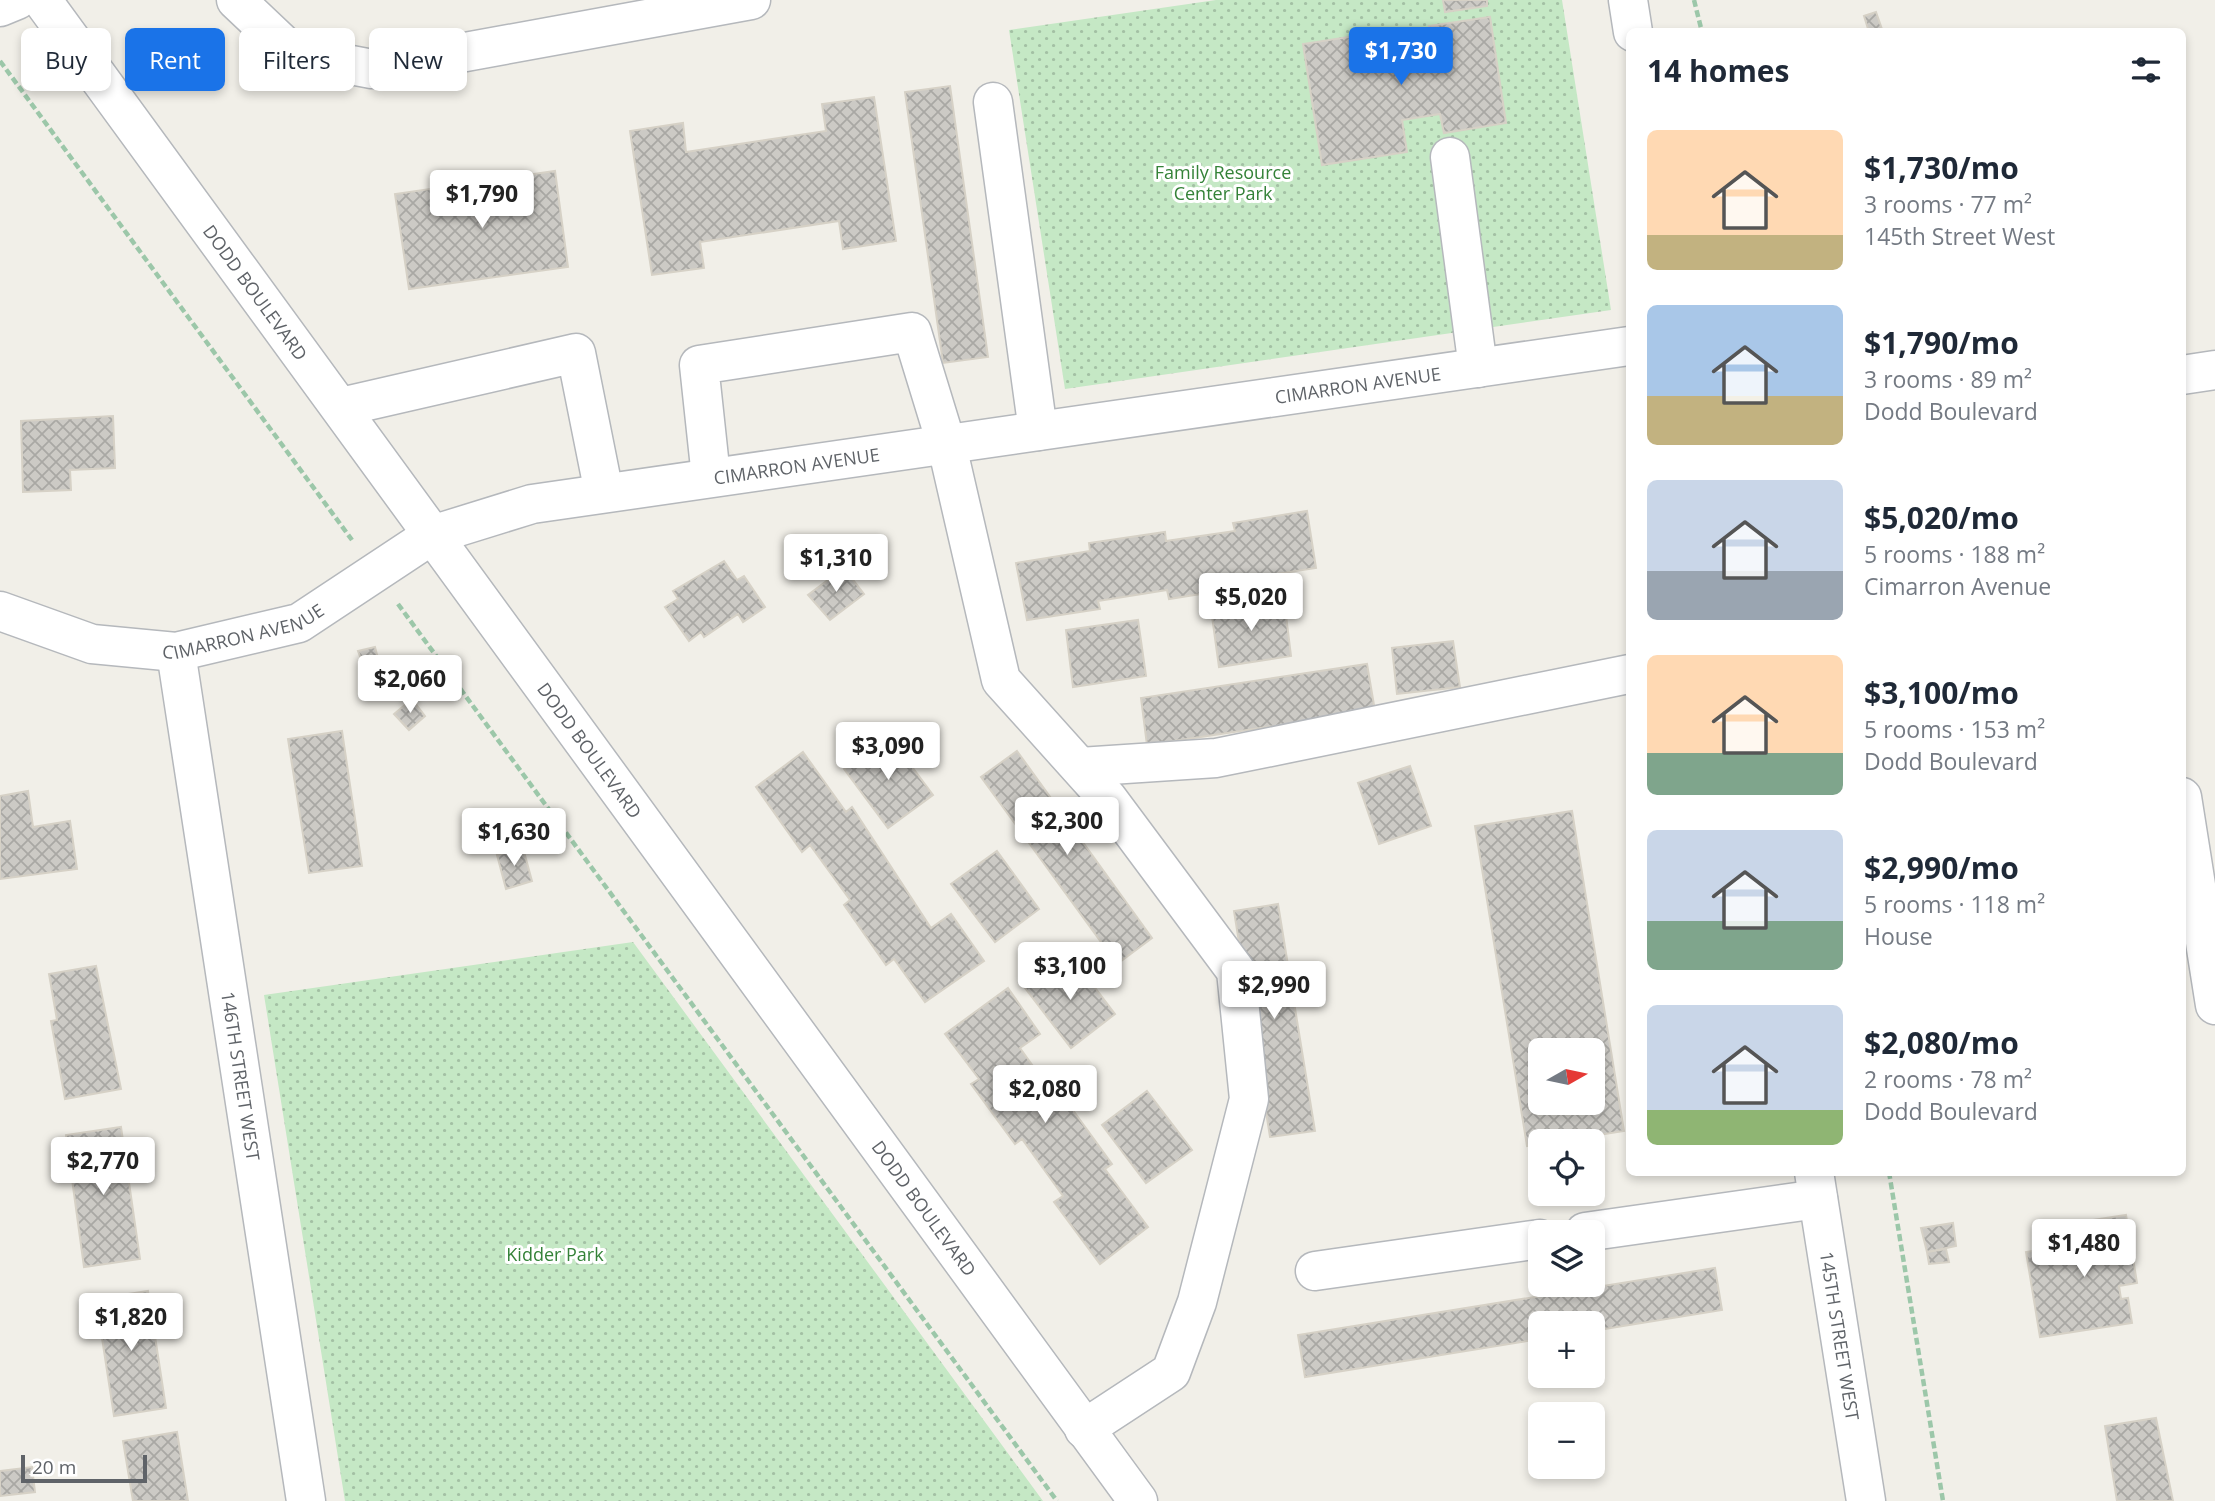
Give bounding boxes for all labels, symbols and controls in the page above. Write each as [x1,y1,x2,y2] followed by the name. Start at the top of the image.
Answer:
[21,28,111,91] chip: Buy
[125,28,225,91] chip: Rent
[239,28,355,91] chip: Filters
[369,28,467,91] chip: New
[1344,28,1458,87] pin: $1,730
[1365,34,1437,66] text: $1,730
[1647,50,1790,91] text: 14 homes
[2127,51,2165,89] icon: filters
[1864,147,2019,188] text: $1,730/mo
[1703,158,1787,242] icon: home
[1155,160,1291,205] park label: Family Resource Center Park
[425,170,539,230] pin: $1,790
[446,177,518,209] text: $1,790
[1864,188,2032,220] text: 3 rooms · 77 m²
[198,220,313,365] street label: DODD BOULEVARD
[1864,220,2055,252] text: 145th Street West
[1864,322,2019,363] text: $1,790/mo
[1703,333,1787,417] icon: home
[1273,361,1442,409] street label: CIMARRON AVENUE
[1864,363,2032,395] text: 3 rooms · 89 m²
[1864,395,2038,427] text: Dodd Boulevard
[712,442,881,490] street label: CIMARRON AVENUE
[1864,497,2019,538] text: $5,020/mo
[1703,508,1787,592] icon: home
[779,534,893,594] pin: $1,310
[1864,538,2045,570] text: 5 rooms · 188 m²
[800,541,872,573] text: $1,310
[1864,570,2051,602] text: Cimarron Avenue
[1194,574,1308,633] pin: $5,020
[1215,580,1287,612] text: $5,020
[161,598,328,664] street label: CIMARRON AVENUE
[353,656,467,715] pin: $2,060
[374,662,446,694] text: $2,060
[1864,672,2019,713] text: $3,100/mo
[532,678,647,823] street label: DODD BOULEVARD
[1703,683,1787,767] icon: home
[1864,713,2045,745] text: 5 rooms · 153 m²
[831,722,945,782] pin: $3,090
[852,729,924,761] text: $3,090
[1864,745,2038,777] text: Dodd Boulevard
[1010,798,1124,857] pin: $2,300
[1031,804,1103,836] text: $2,300
[457,808,571,868] pin: $1,630
[478,815,550,847] text: $1,630
[1864,847,2019,888] text: $2,990/mo
[1703,858,1787,942] icon: home
[1864,888,2045,920] text: 5 rooms · 118 m²
[1864,920,1933,952] text: House
[1013,942,1127,1002] pin: $3,100
[1034,949,1106,981] text: $3,100
[1217,962,1331,1021] pin: $2,990
[1238,968,1310,1000] text: $2,990
[216,990,266,1162] street label: 146TH STREET WEST
[1864,1022,2019,1063] text: $2,080/mo
[1703,1033,1787,1117] icon: home
[1528,1038,1605,1115] north arrow
[1528,1038,1605,1479] map controls
[1864,1063,2032,1095] text: 2 rooms · 78 m²
[988,1066,1102,1125] pin: $2,080
[1009,1072,1081,1104] text: $2,080
[1864,1095,2038,1127] text: Dodd Boulevard
[1528,1129,1605,1206] button: locate
[867,1136,982,1281] street label: DODD BOULEVARD
[46,1138,160,1197] pin: $2,770
[67,1144,139,1176] text: $2,770
[1528,1220,1605,1297] button: layers
[2027,1220,2141,1279] pin: $1,480
[2048,1226,2120,1258] text: $1,480
[506,1242,604,1266] park label: Kidder Park
[1815,1250,1865,1422] street label: 145TH STREET WEST
[74,1294,188,1353] pin: $1,820
[95,1300,167,1332] text: $1,820
[1528,1311,1605,1388] button: +
[1528,1402,1605,1479] button: −
[21,1452,147,1484] scale bar
[32,1454,76,1480] text: 20 m

